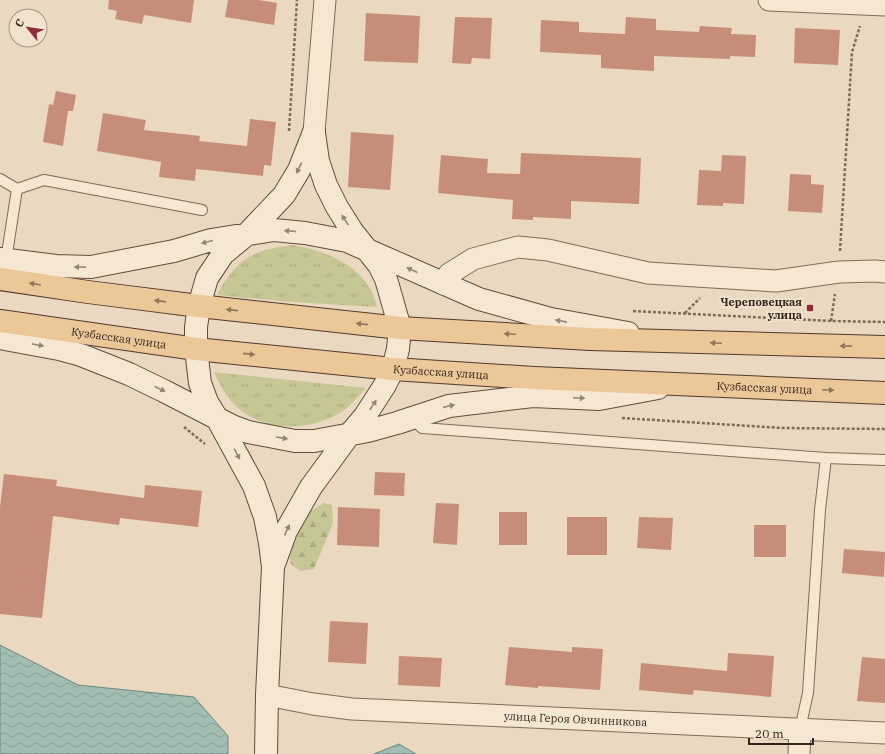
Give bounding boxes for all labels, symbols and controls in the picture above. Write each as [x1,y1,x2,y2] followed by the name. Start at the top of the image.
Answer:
[8,8,48,48] north arrow
[11,16,27,30] text: С
[296,163,302,174] one-way arrow
[341,214,348,225] one-way arrow
[284,228,296,235] one-way arrow
[201,239,214,245] one-way arrow
[73,264,86,270] one-way arrow
[407,267,418,273] one-way arrow
[29,280,42,286] one-way arrow
[720,295,802,322] place label: Череповецкая улица
[154,298,166,304] one-way arrow
[805,303,815,313] marker: Череповецкая улица
[226,306,238,313] one-way arrow
[555,318,567,324] one-way arrow
[356,321,368,327] one-way arrow
[70,324,167,352] street label: Кузбасская улица
[503,331,516,338] one-way arrow
[709,340,722,346] one-way arrow
[32,342,44,348] one-way arrow
[839,343,852,349] one-way arrow
[242,351,255,357] one-way arrow
[393,362,489,382] street label: Кузбасская улица
[716,379,813,397] street label: Кузбасская улица
[155,386,166,392] one-way arrow
[822,387,834,394] one-way arrow
[573,395,586,401] one-way arrow
[369,399,377,410] one-way arrow
[443,403,456,409] one-way arrow
[276,436,288,442] one-way arrow
[234,448,240,460] one-way arrow
[284,525,290,536] one-way arrow
[504,709,648,729] street label: улица Героя Овчинникова
[749,720,813,746] scale bar
[755,726,784,741] text: 20 m

